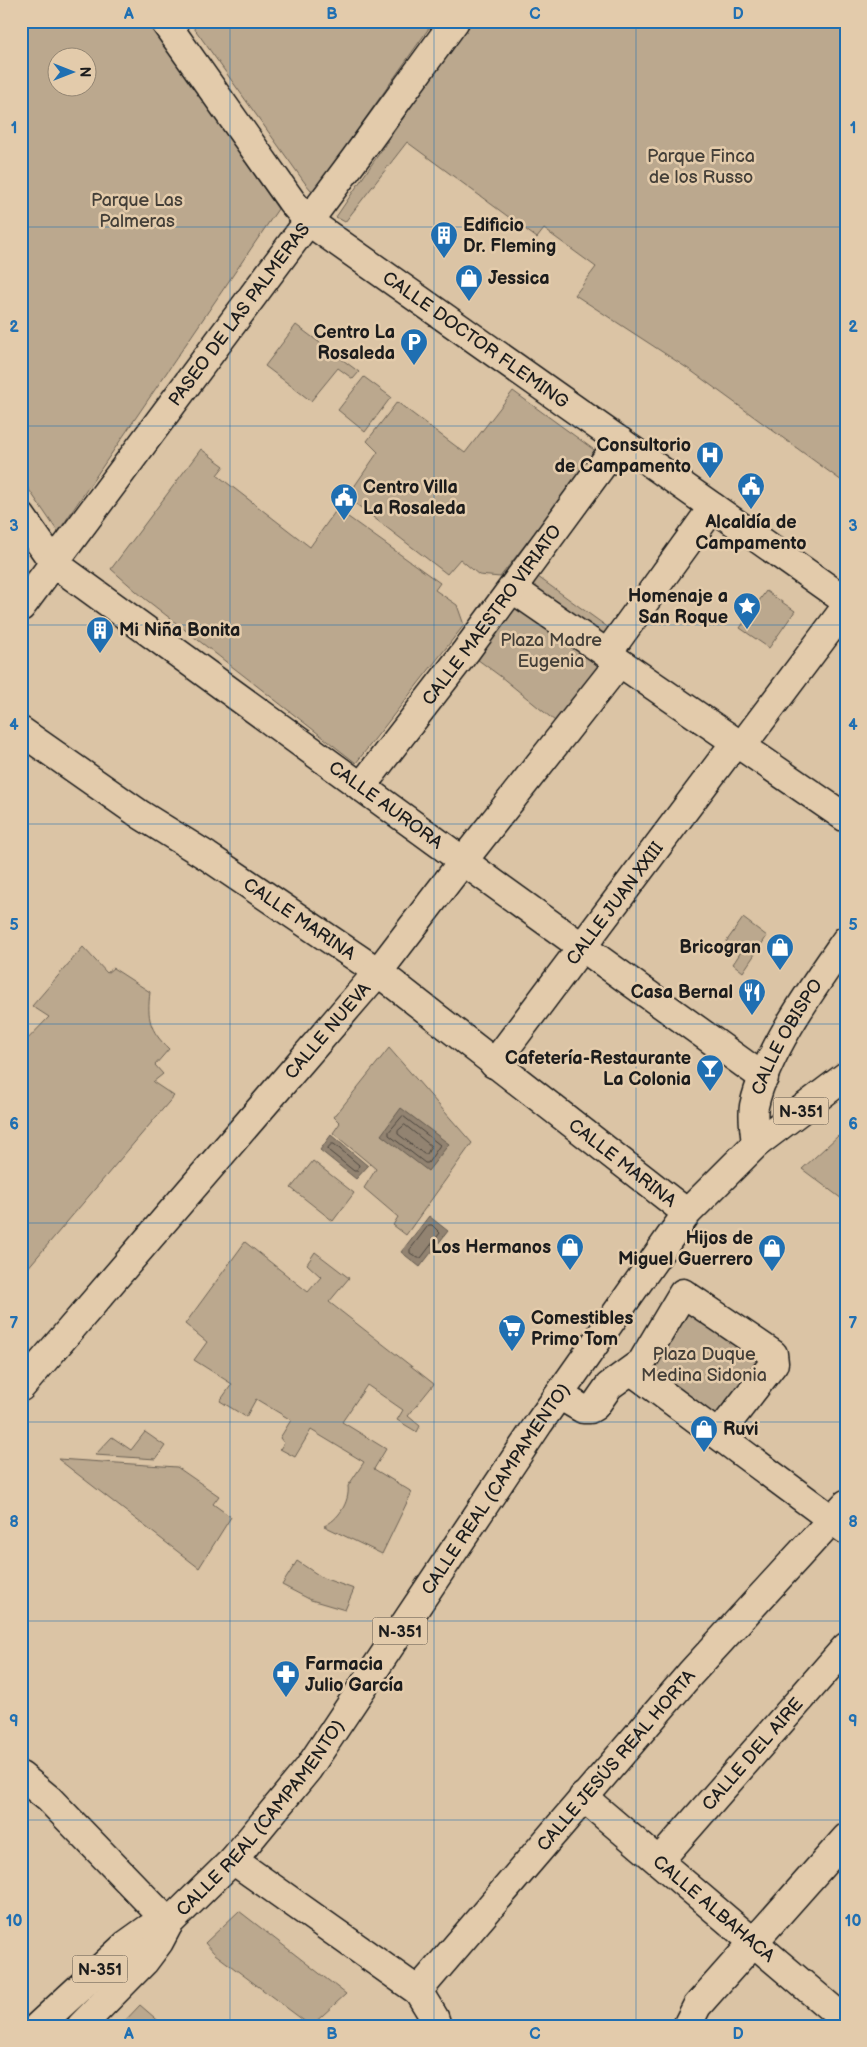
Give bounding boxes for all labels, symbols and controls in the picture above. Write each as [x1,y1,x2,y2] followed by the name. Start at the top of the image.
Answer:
[123,5,134,24] text: A
[326,5,338,24] text: B
[529,5,541,24] text: C
[732,5,744,24] text: D
[48,48,98,98] north arrow
[76,67,93,77] text: N
[11,119,17,138] text: 1
[850,119,856,138] text: 1
[647,146,755,188] park label: Parque Finca de los Russo
[91,190,183,232] park label: Parque Las Palmeras
[463,215,556,257] place label: Edificio Dr. Fleming
[164,219,315,410] street label: PASEO DE LAS PALMERAS
[429,220,459,259] building icon: Edificio Dr. Fleming
[454,263,484,302] shop icon: Jessica
[378,267,573,413] street label: CALLE DOCTOR FLEMING
[488,268,550,289] place label: Jessica
[9,318,19,337] text: 2
[848,318,858,337] text: 2
[314,322,395,364] place label: Centro La Rosaleda
[399,327,429,366] parking icon: Centro La Rosaleda
[554,435,691,477] place label: Consultorio de Campamento
[695,440,725,479] hospital icon: Consultorio de Campamento
[736,471,766,510] public building icon: Alcaldía de Campamento
[363,477,466,519] place label: Centro Villa La Rosaleda
[329,482,359,521] public building icon: Centro Villa La Rosaleda
[696,512,806,554] place label: Alcaldía de Campamento
[9,517,19,536] text: 3
[848,517,858,536] text: 3
[418,521,566,710] street label: CALLE MAESTRO VIRIATO
[628,586,728,628] place label: Homenaje a San Roque
[732,591,762,630] place icon: Homenaje a San Roque
[85,615,115,654] building icon: Mi Niña Bonita
[119,620,240,641] place label: Mi Niña Bonita
[500,630,602,672] park label: Plaza Madre Eugenia
[9,716,19,735] text: 4
[848,716,858,735] text: 4
[325,757,446,854] street label: CALLE AURORA
[562,838,668,969] street label: CALLE JUAN XXIII
[239,874,359,965] street label: CALLE MARINA
[9,916,19,935] text: 5
[848,916,858,935] text: 5
[765,932,795,971] shop icon: Bricogran
[679,937,761,958] place label: Bricogran
[748,975,827,1098] street label: CALLE OBISPO
[737,977,767,1016] restaurant icon: Casa Bernal
[281,978,375,1084] street label: CALLE NUEVA
[631,982,733,1003] place label: Casa Bernal
[505,1048,691,1090] place label: Cafetería-Restaurante La Colonia
[695,1053,725,1092] bar icon: Cafetería-Restaurante La Colonia
[774,1098,828,1124] road number: N-351
[9,1115,19,1134] text: 6
[564,1115,680,1212] street label: CALLE MARINA
[848,1115,858,1134] text: 6
[618,1228,753,1270] place label: Hijos de Miguel Guerrero
[555,1232,585,1271] shop icon: Los Hermanos
[757,1233,787,1272] shop icon: Hijos de Miguel Guerrero
[431,1237,551,1258] place label: Los Hermanos
[531,1308,633,1350] place label: Comestibles Primo Tom
[497,1313,527,1352] supermarket icon: Comestibles Primo Tom
[10,1314,19,1333] text: 7
[849,1314,858,1333] text: 7
[641,1344,767,1386] park label: Plaza Duque Medina Sidonia
[417,1380,575,1599] street label: CALLE REAL (CAMPAMENTO)
[689,1414,719,1453] shop icon: Ruvi
[723,1419,758,1440] place label: Ruvi
[9,1513,19,1532] text: 8
[848,1513,858,1532] text: 8
[372,1618,428,1644] road number: N-351
[305,1654,403,1696] place label: Farmacia Julio García
[271,1659,301,1698] pharmacy icon: Farmacia Julio García
[533,1666,700,1855] street label: CALLE JESÚS REAL HORTA
[698,1694,808,1815] street label: CALLE DEL AIRE
[9,1712,19,1731] text: 9
[848,1712,858,1731] text: 9
[172,1716,349,1921] street label: CALLE REAL (CAMPAMENTO)
[648,1851,779,1967] street label: CALLE ALBAHACA
[6,1912,22,1931] text: 10
[845,1912,861,1931] text: 10
[72,1956,128,1982] road number: N-351
[123,2025,134,2044] text: A
[326,2025,338,2044] text: B
[529,2025,541,2044] text: C
[732,2025,744,2044] text: D

